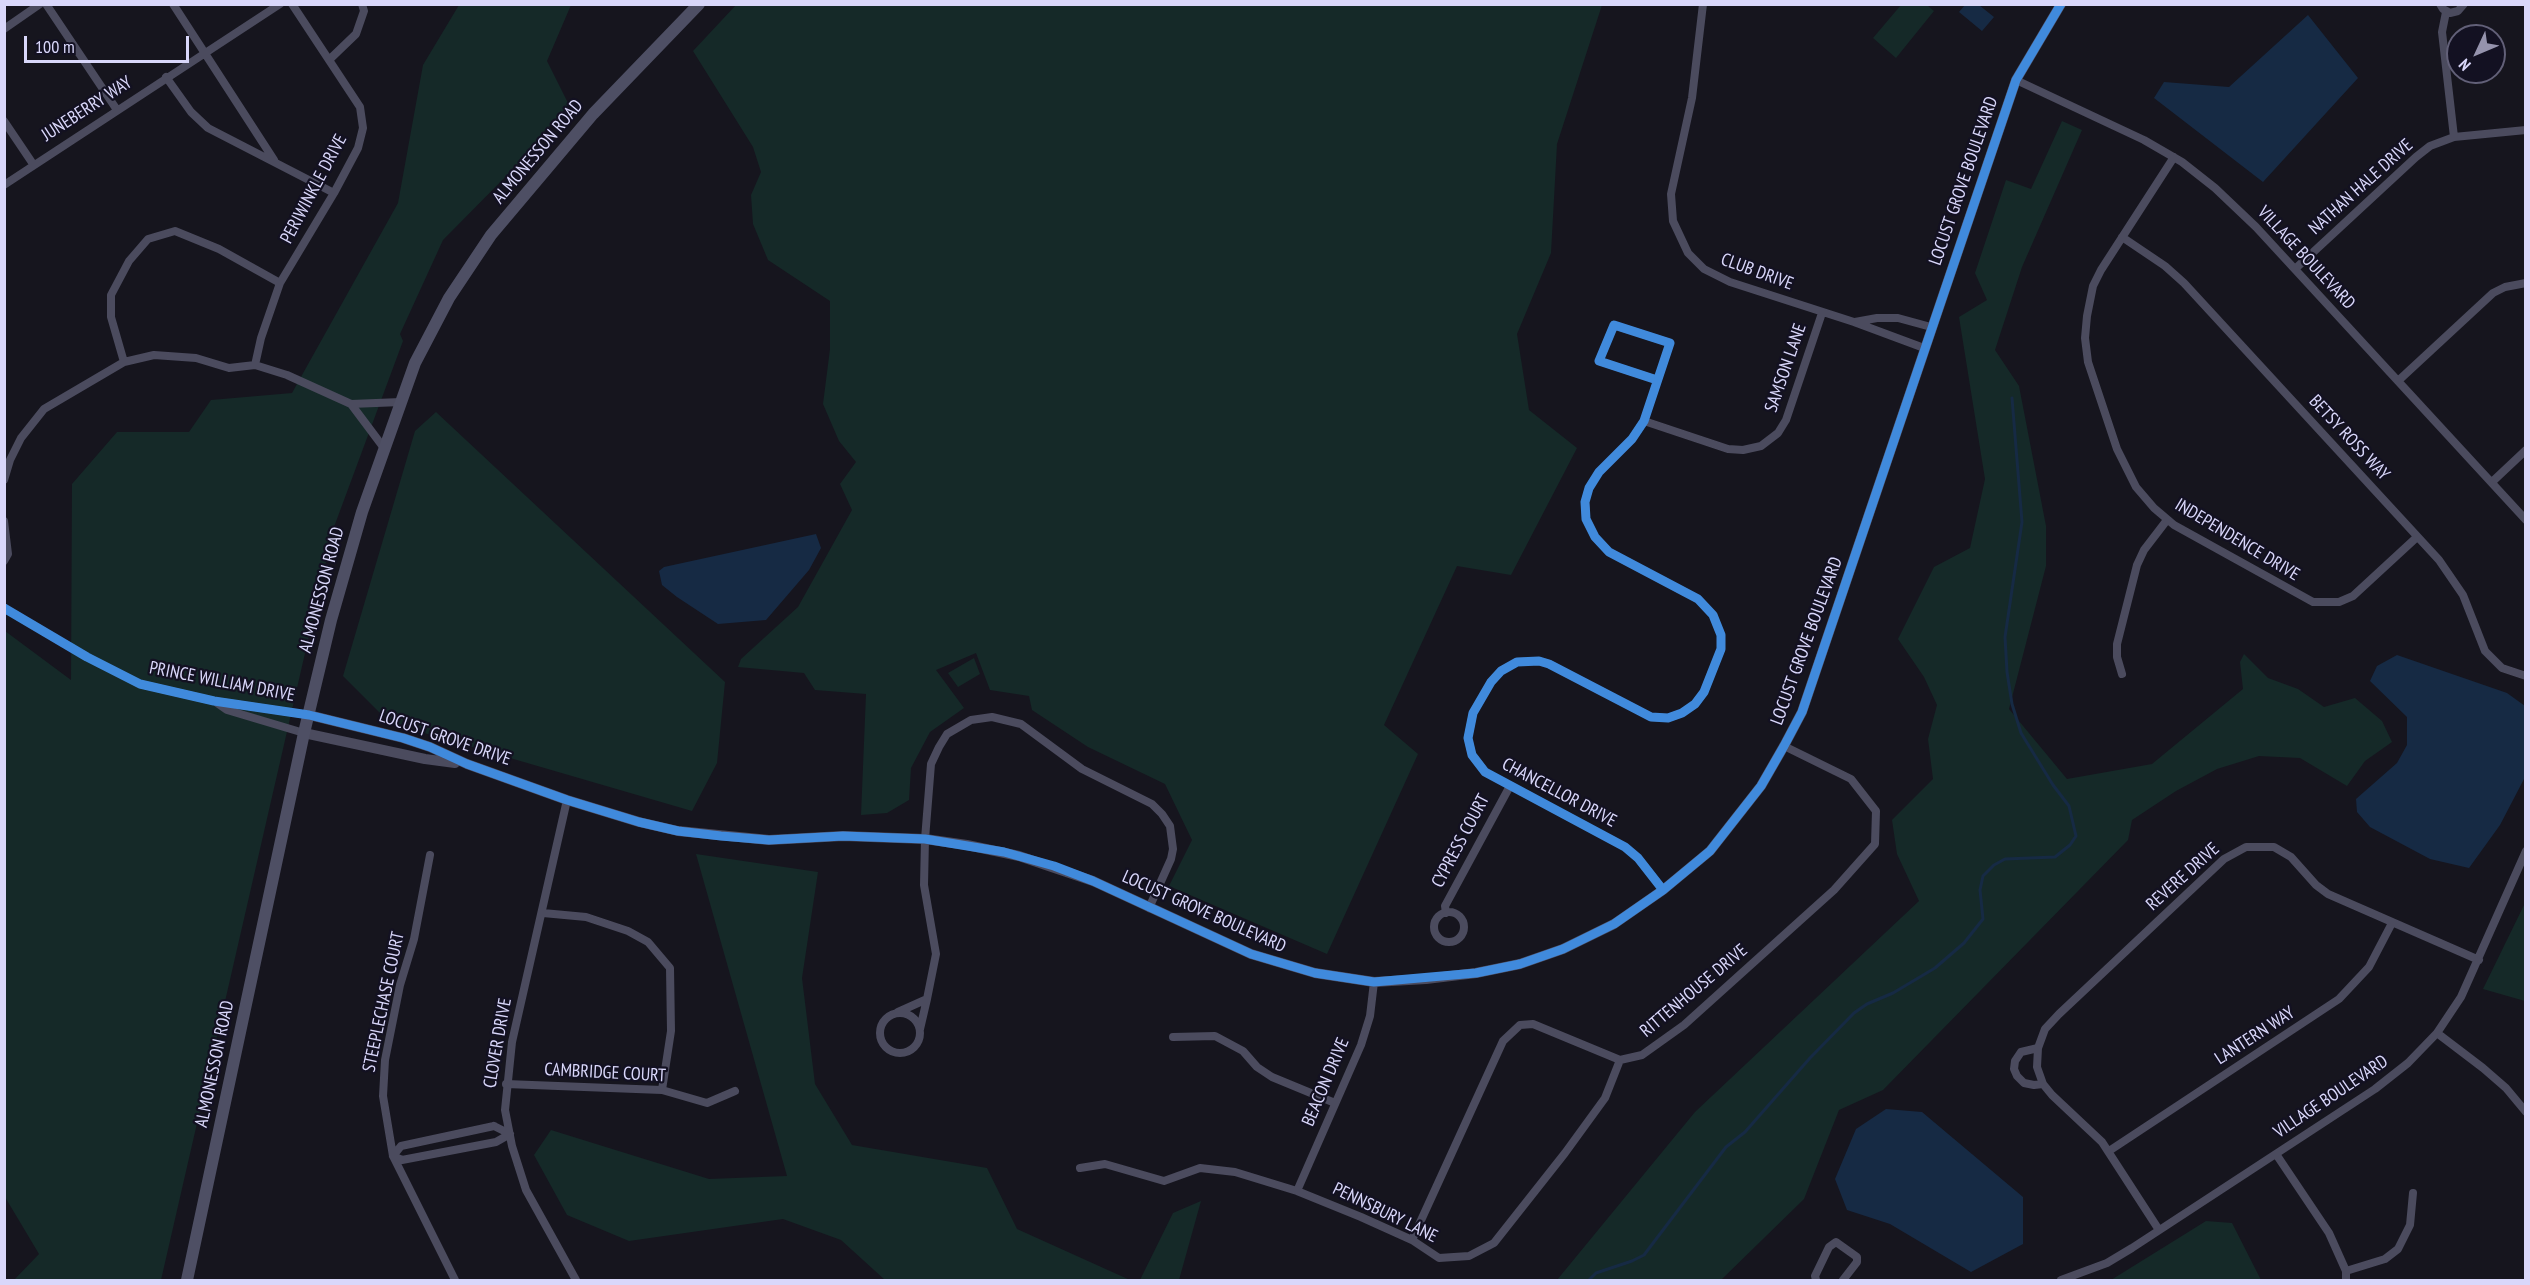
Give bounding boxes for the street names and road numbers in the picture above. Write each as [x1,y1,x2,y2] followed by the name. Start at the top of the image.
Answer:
[38,72,136,146] street label: JUNEBERRY WAY
[1925,94,2003,268] street label: LOCUST GROVE BOULEVARD
[488,96,588,208] street label: ALMONESSON ROAD
[276,131,352,247] street label: PERIWINKLE DRIVE
[2305,135,2417,239] street label: NATHAN HALE DRIVE
[2253,202,2359,314] street label: VILLAGE BOULEVARD
[1718,249,1796,295] street label: CLUB DRIVE
[1761,321,1811,415] street label: SAMSON LANE
[2304,391,2394,485] street label: BETSY ROSS WAY
[2171,494,2303,586] street label: INDEPENDENCE DRIVE
[295,525,349,655] street label: ALMONESSON ROAD
[1767,554,1847,728] street label: LOCUST GROVE BOULEVARD
[147,657,297,707] street label: PRINCE WILLIAM DRIVE
[376,705,514,771] street label: LOCUST GROVE DRIVE
[1498,754,1620,832] street label: CHANCELLOR DRIVE
[1427,791,1495,891] street label: CYPRESS COURT
[2142,839,2224,915] street label: REVERE DRIVE
[1119,866,1289,958] street label: LOCUST GROVE BOULEVARD
[359,930,409,1074] street label: STEEPLECHASE COURT
[1636,940,1752,1042] street label: RITTENHOUSE DRIVE
[479,996,517,1090] street label: CLOVER DRIVE
[191,999,239,1129] street label: ALMONESSON ROAD
[2211,1002,2299,1070] street label: LANTERN WAY
[1298,1035,1354,1129] street label: BEACON DRIVE
[2270,1051,2392,1143] street label: VILLAGE BOULEVARD
[544,1059,666,1087] street label: CAMBRIDGE COURT
[1329,1178,1441,1248] street label: PENNSBURY LANE

